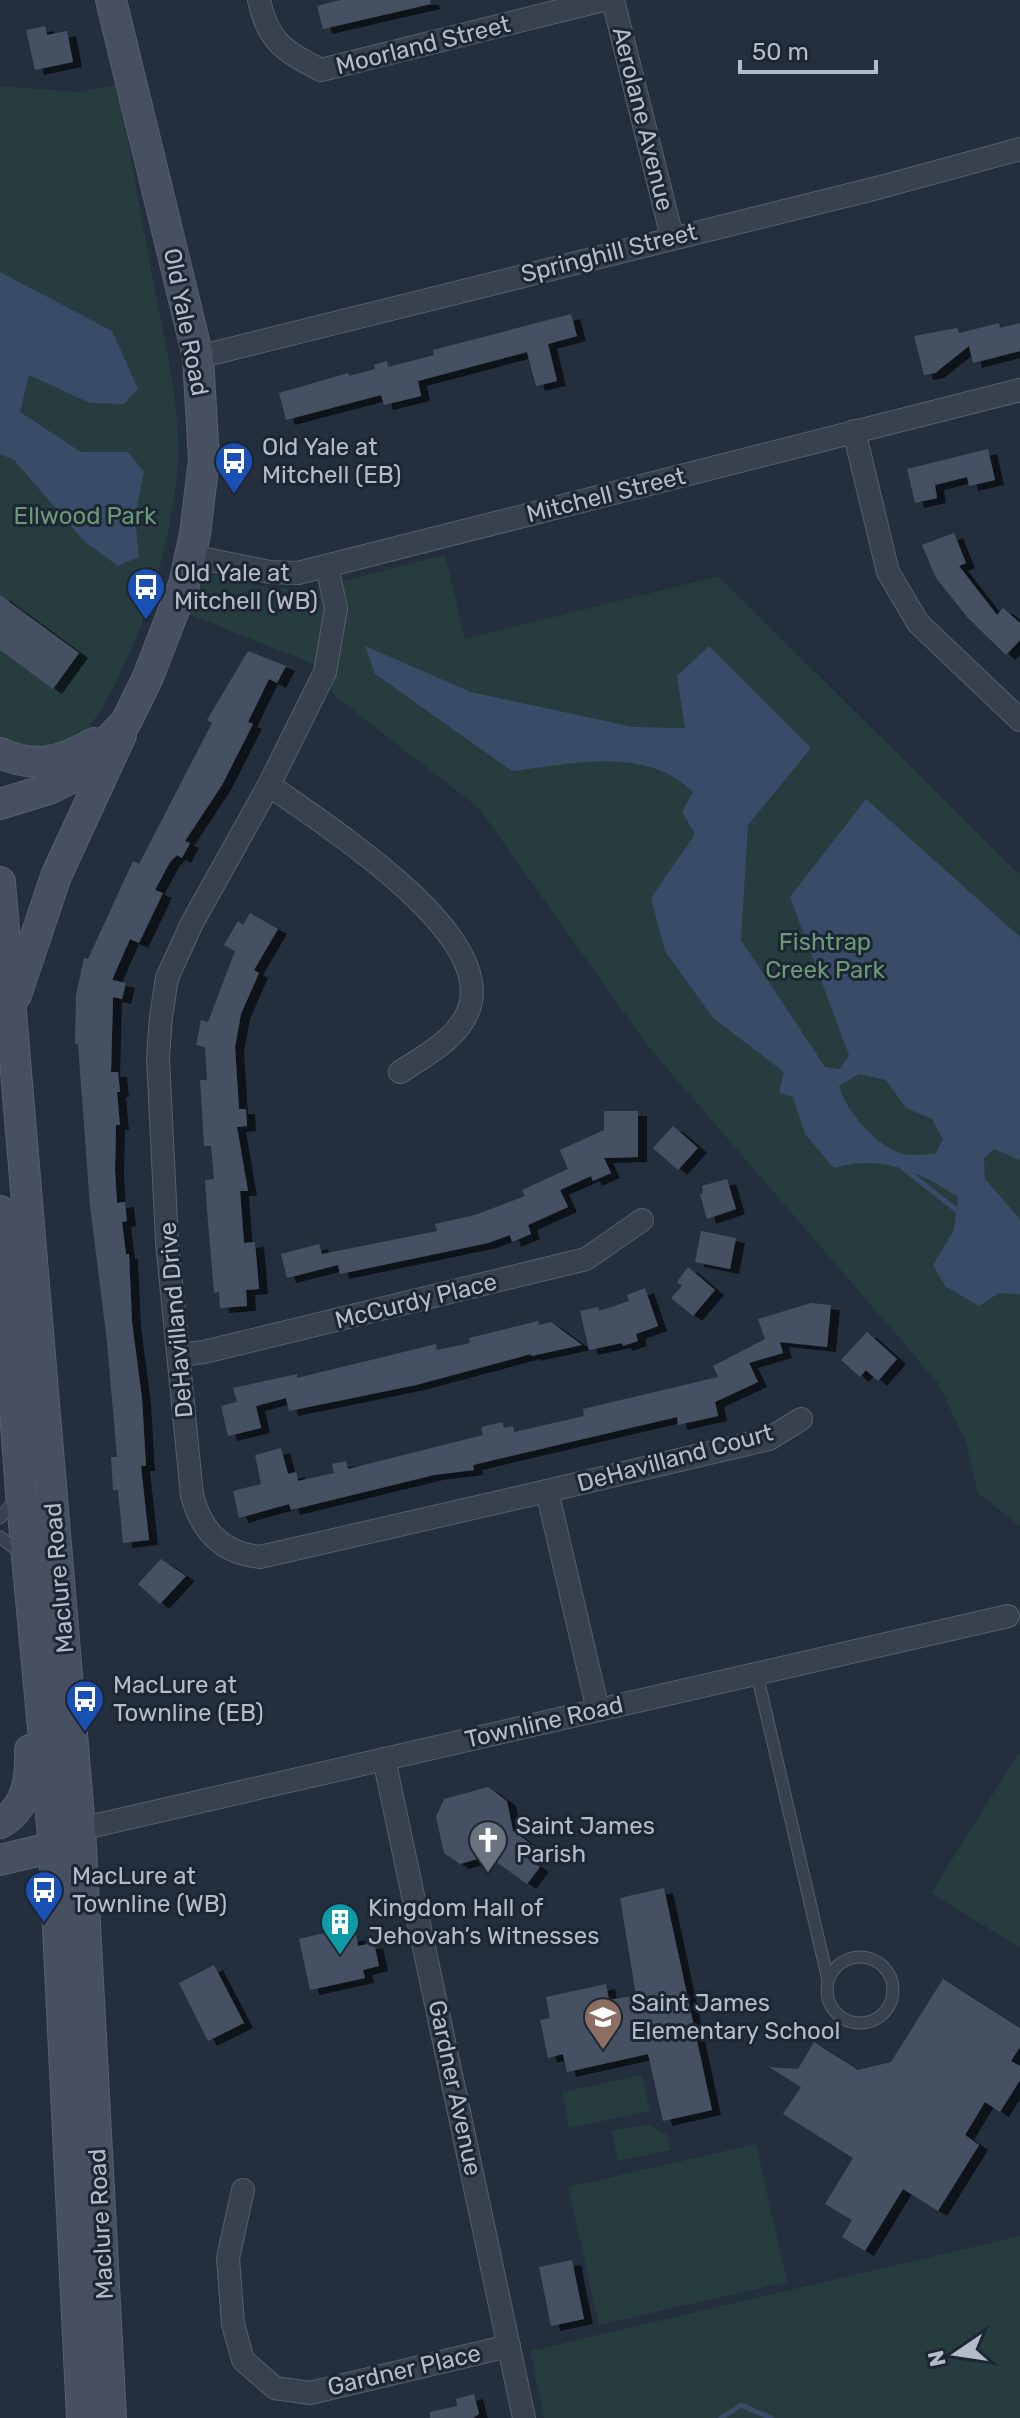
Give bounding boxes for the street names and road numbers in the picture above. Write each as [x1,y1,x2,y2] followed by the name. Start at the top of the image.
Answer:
[333,10,513,80] street label: Moorland Street
[607,24,679,214] street label: Aerolane Avenue
[518,218,700,288] street label: Springhill Street
[158,246,214,398] street label: Old Yale Road
[524,462,688,528] street label: Mitchell Street
[153,1221,199,1419] street label: DeHavilland Drive
[332,1267,500,1335] street label: McCurdy Place
[574,1418,776,1498] street label: DeHavilland Court
[38,1502,80,1654] street label: Maclure Road
[462,1690,626,1754] street label: Townline Road
[423,1998,487,2178] street label: Gardner Avenue
[83,2148,119,2300] street label: Maclure Road
[325,2339,483,2401] street label: Gardner Place

